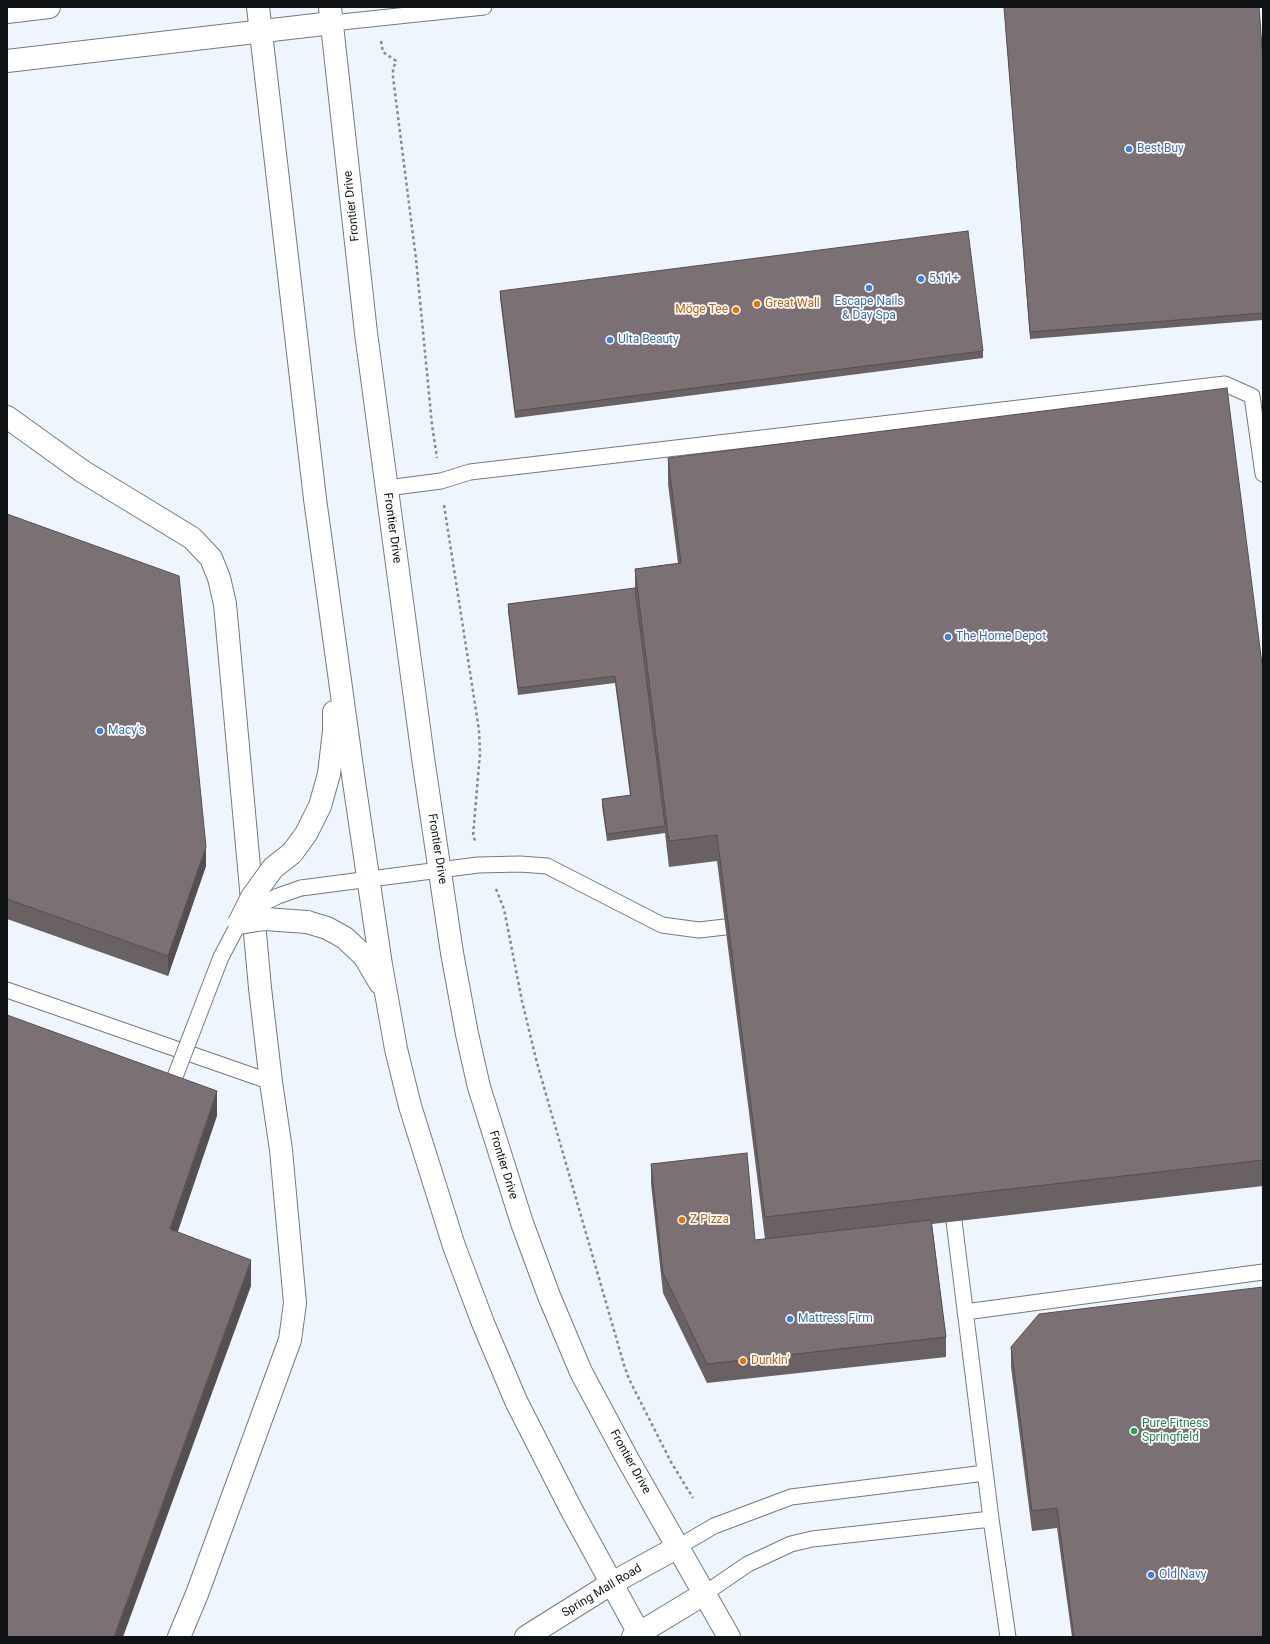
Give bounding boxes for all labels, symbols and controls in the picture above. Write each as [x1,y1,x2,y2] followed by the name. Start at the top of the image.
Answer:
[1137,142,1184,156] place label: Best Buy
[1124,144,1134,154] marker: Best Buy
[341,170,363,242] street label: Frontier Drive
[929,272,959,286] place label: 5.11+
[916,274,926,284] marker: 5.11+
[864,283,874,293] marker: Escape Nails & Day Spa
[834,295,904,323] place label: Escape Nails & Day Spa
[765,297,820,311] place label: Great Wall
[752,299,762,309] marker: Great Wall
[675,303,728,317] place label: Möge Tee
[731,305,741,315] marker: Möge Tee
[618,333,679,347] place label: Ulta Beauty
[605,335,615,345] marker: Ulta Beauty
[380,492,404,564] street label: Frontier Drive
[956,630,1046,644] place label: The Home Depot
[943,632,953,642] marker: The Home Depot
[108,724,145,738] place label: Macy's
[95,726,105,736] marker: Macy's
[424,813,450,885] street label: Frontier Drive
[486,1129,520,1201] street label: Frontier Drive
[690,1213,729,1227] place label: Z Pizza
[677,1215,687,1225] marker: Z Pizza
[798,1312,873,1326] place label: Mattress Firm
[785,1314,795,1324] marker: Mattress Firm
[751,1354,789,1368] place label: Dunkin'
[738,1356,748,1366] marker: Dunkin'
[1142,1417,1208,1445] place label: Pure Fitness Springfield
[1129,1426,1139,1436] marker: Pure Fitness Springfield
[606,1427,654,1497] street label: Frontier Drive
[559,1562,645,1620] street label: Spring Mall Road
[1159,1568,1206,1582] place label: Old Navy
[1146,1570,1156,1580] marker: Old Navy

